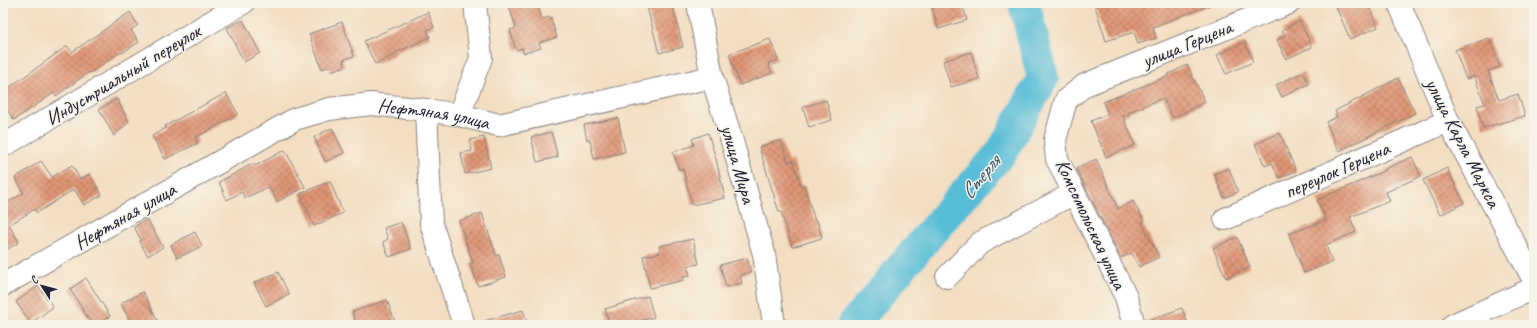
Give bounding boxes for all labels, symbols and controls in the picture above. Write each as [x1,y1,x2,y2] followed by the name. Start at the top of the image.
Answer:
[1137,14,1237,74] street label: улица Герцена
[41,18,206,131] street label: Индустриальный переулок
[1419,73,1507,213] street label: улица Карла Маркса
[376,92,494,135] street label: Нефтяная улица
[715,121,762,208] street label: улица Мира
[1281,135,1394,204] street label: переулок Герцена
[954,147,1008,204] water label: Стерля
[1050,155,1133,295] street label: Комсомольская улица
[70,176,181,255] street label: Нефтяная улица
[22,266,62,306] north arrow
[27,273,42,286] text: С

